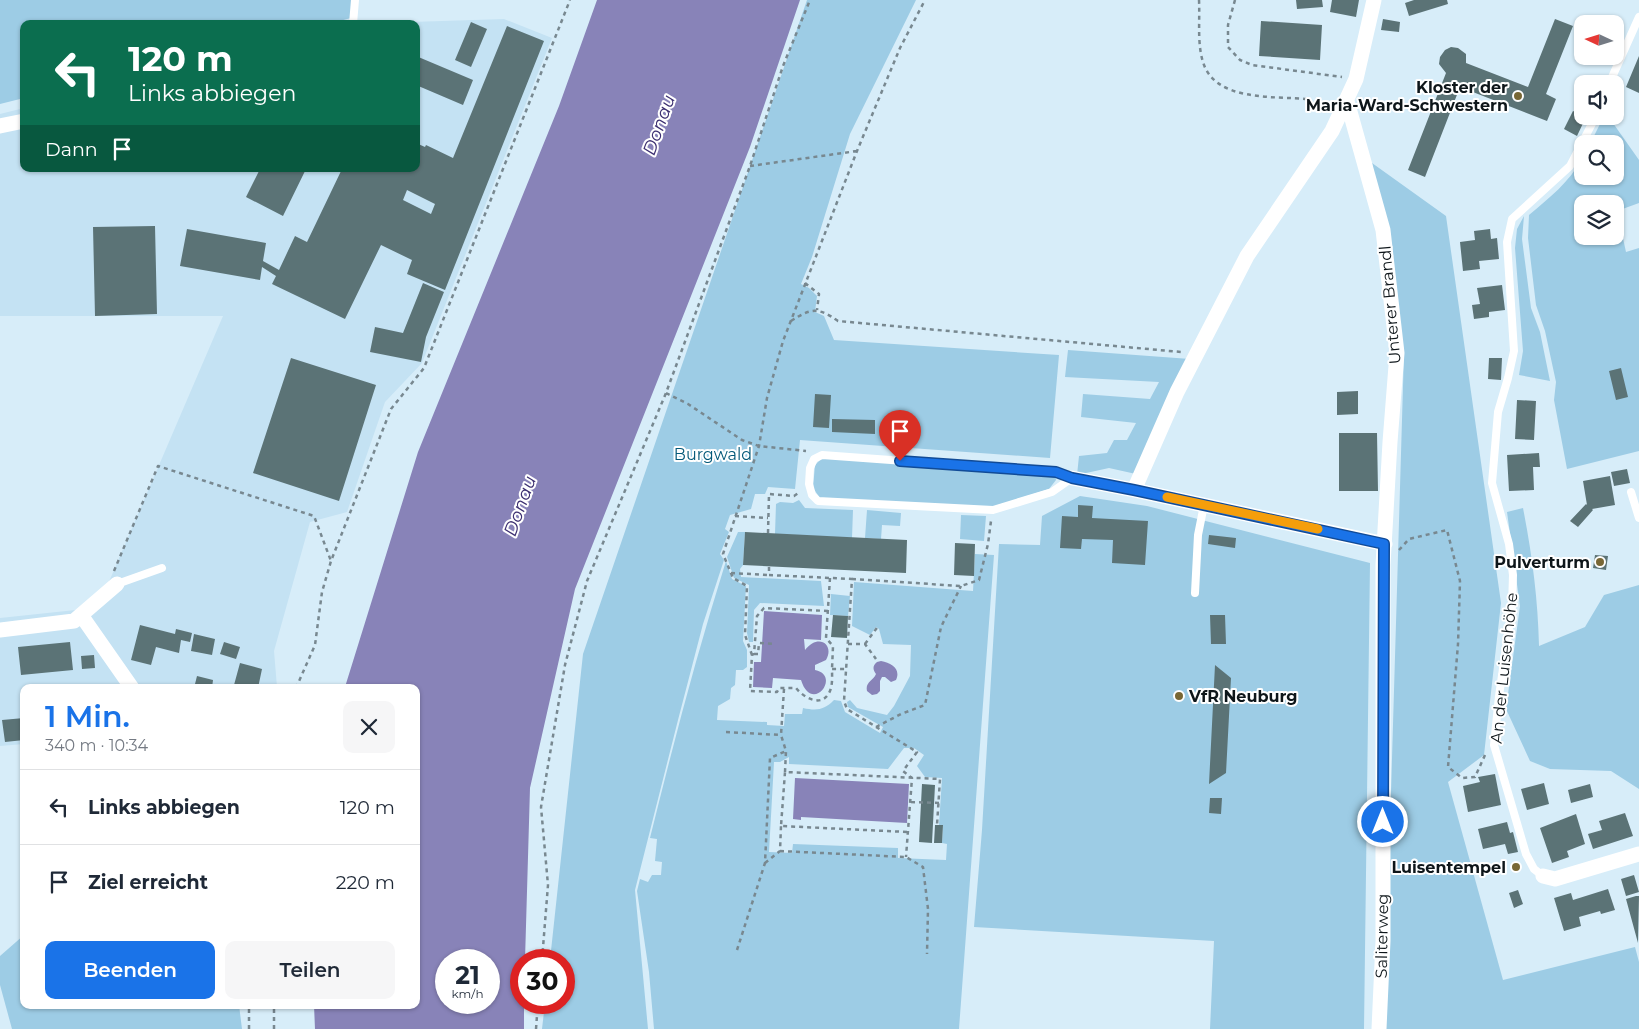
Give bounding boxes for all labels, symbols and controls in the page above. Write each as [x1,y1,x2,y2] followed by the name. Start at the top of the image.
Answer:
[1574,15,1624,65] north arrow
[1574,15,1624,245] map controls
[128,37,233,80] text: 120 m
[45,40,110,105] icon: left
[1574,75,1624,125] button: sound
[1306,78,1508,115] place label: Kloster der Maria-Ward-Schwestern
[128,80,296,107] text: Links abbiegen
[1512,90,1524,102] marker: Kloster der Maria-Ward-Schwestern
[638,92,680,158] water label: Donau
[108,135,136,163] icon: arrive
[1574,135,1624,185] button: search
[45,138,98,161] text: Dann
[1574,195,1624,245] button: layers
[1375,245,1405,365] street label: Unterer Brandl
[879,410,921,461] pin
[886,417,914,445] icon: arrive
[674,445,752,464] park label: Burgwald
[499,473,541,539] water label: Donau
[1494,553,1590,572] place label: Pulverturm
[1594,556,1606,568] marker: Pulverturm
[1487,592,1521,744] street label: An der Luisenhöhe
[1188,687,1297,706] place label: VfR Neuburg
[1173,690,1185,702] marker: VfR Neuburg
[45,698,130,735] text: 1 Min.
[343,701,395,753] button: close
[45,736,148,755] text: 340 m · 10:34
[45,793,73,821] icon: left
[1356,795,1408,847] position arrow
[88,796,240,819] text: Links abbiegen
[340,796,395,819] text: 120 m
[1391,858,1506,877] place label: Luisentempel
[1510,861,1522,873] marker: Luisentempel
[45,868,73,896] icon: arrive
[88,871,208,894] text: Ziel erreicht
[336,871,395,894] text: 220 m
[1372,893,1392,979] street label: Saliterweg
[45,941,215,999] button: Beenden
[225,941,395,999] button: Teilen
[510,949,575,1014] speed limit sign: 30
[455,960,480,990] text: 21
[451,986,484,1001] text: km/h

